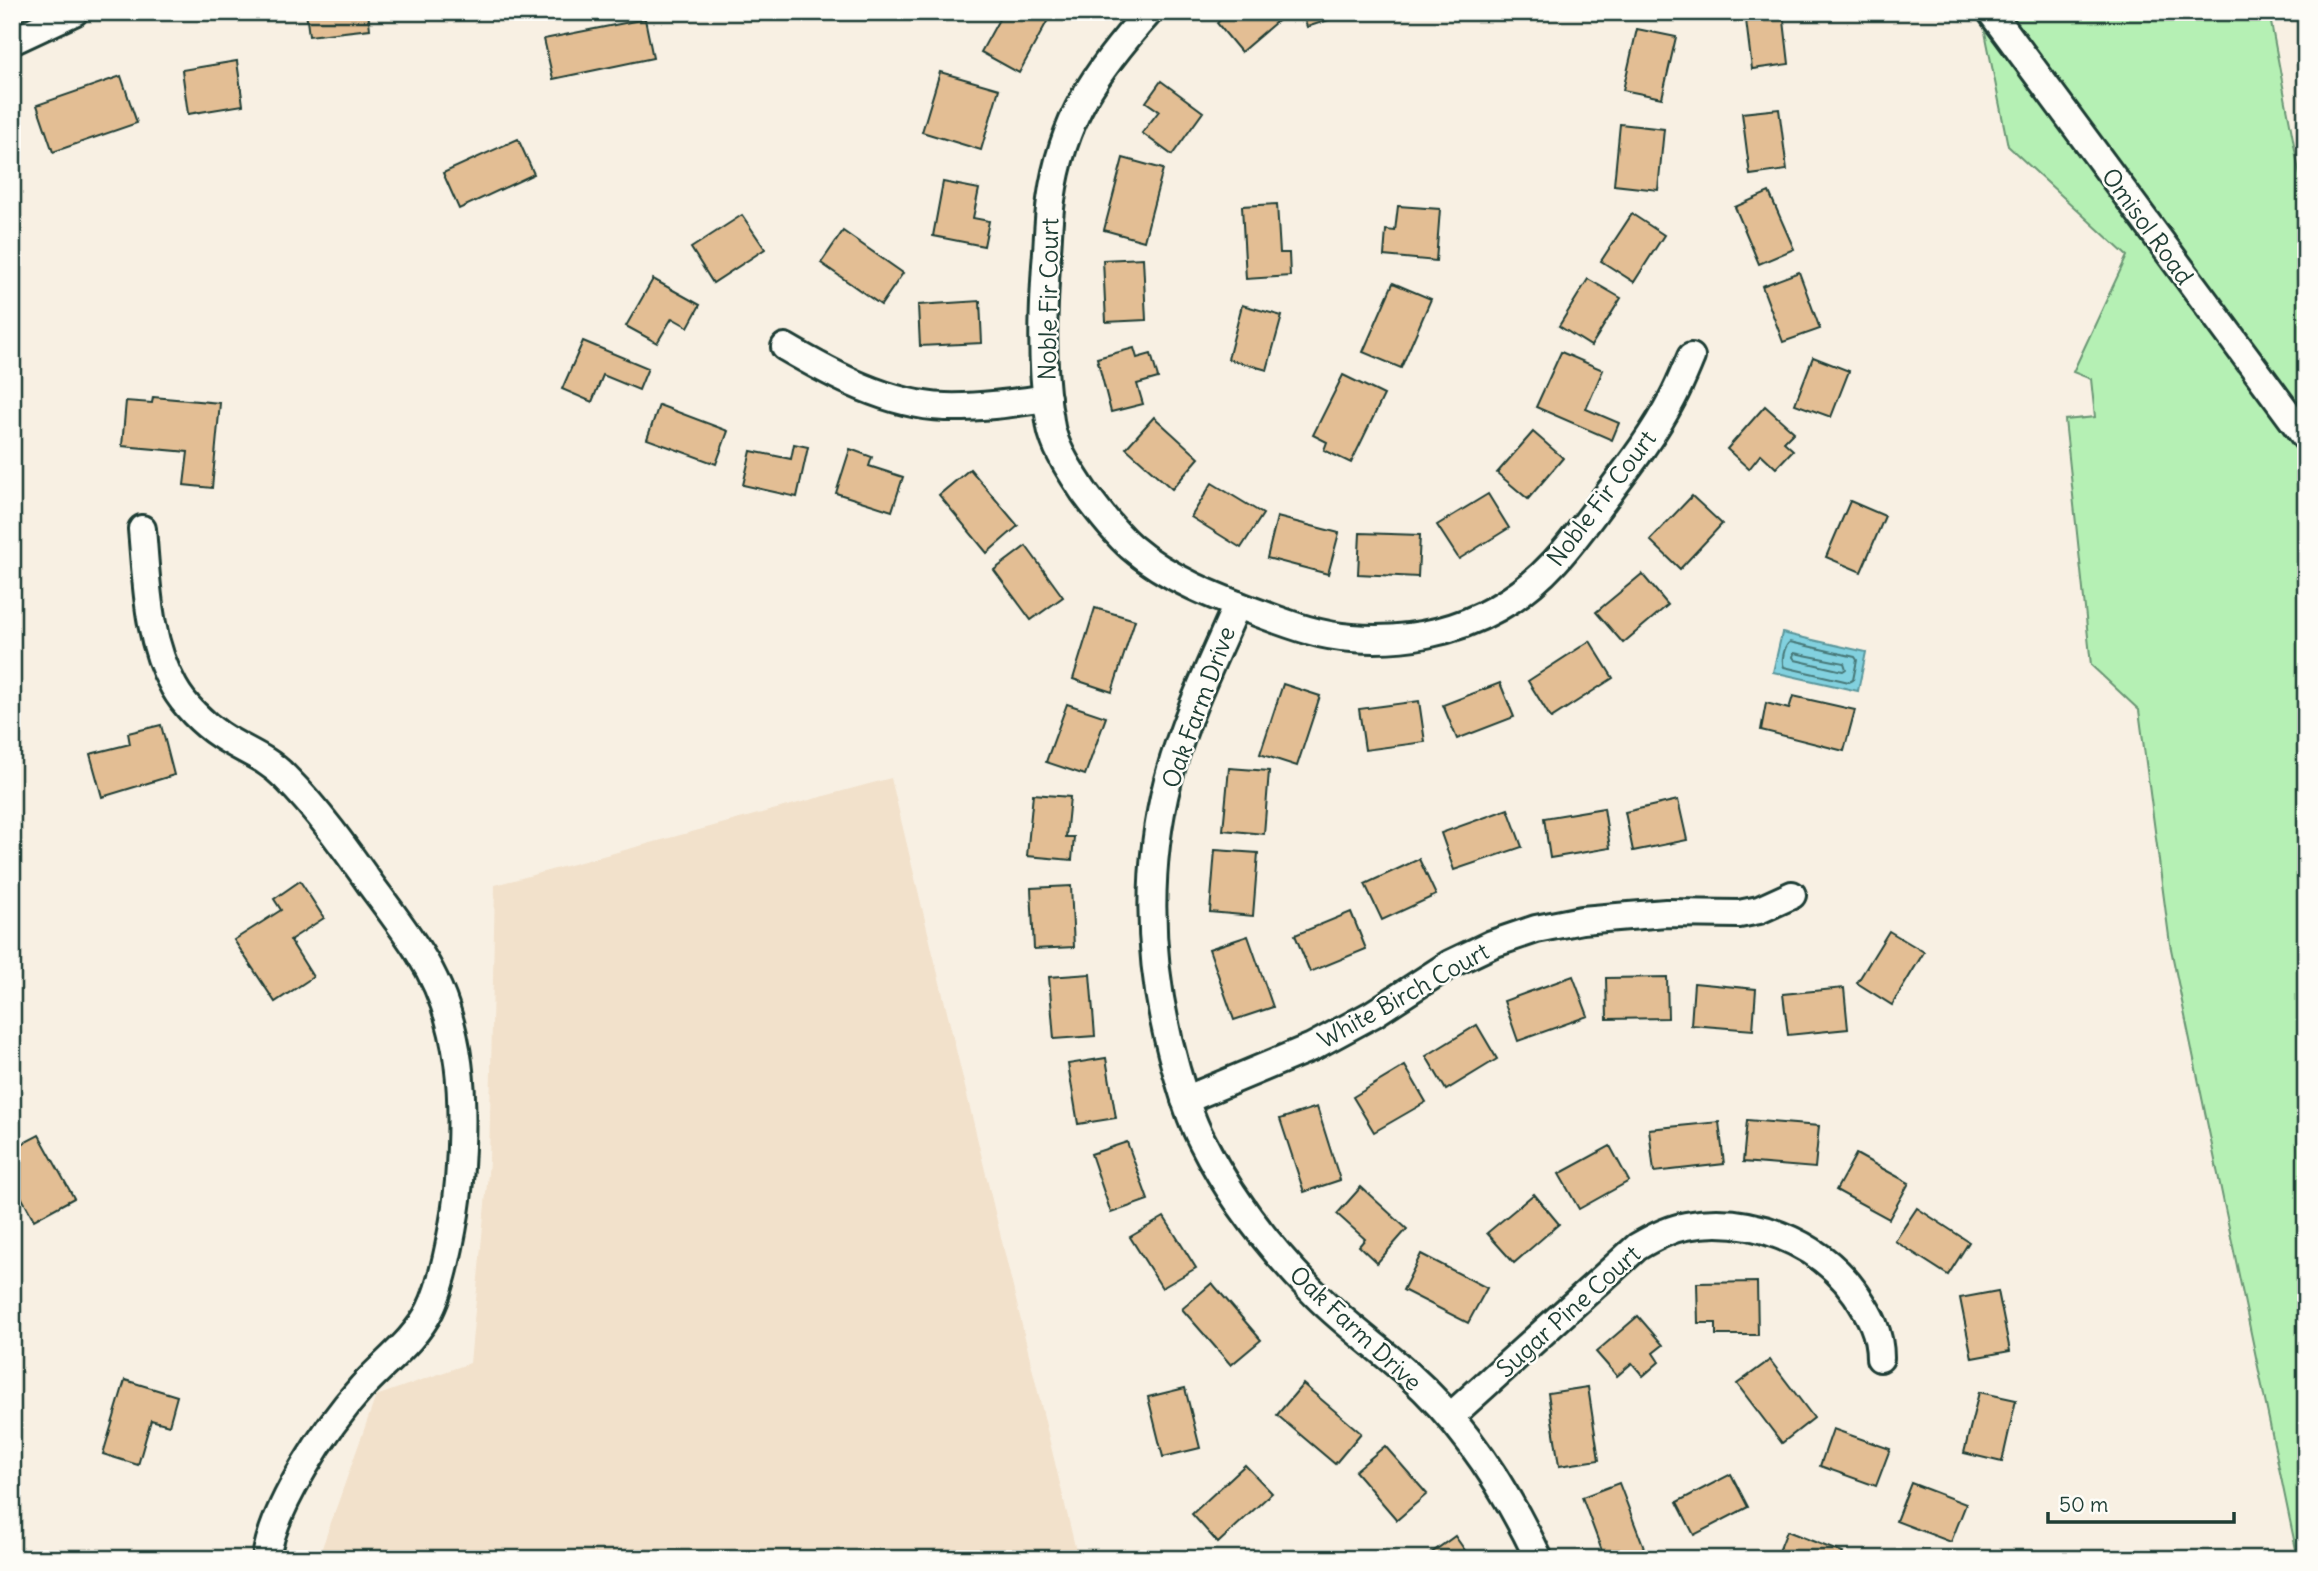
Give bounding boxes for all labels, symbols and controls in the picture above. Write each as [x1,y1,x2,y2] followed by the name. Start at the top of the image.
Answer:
[2096,162,2200,290] street label: Omisol Road
[1032,217,1064,381] street label: Noble Fir Court
[1540,424,1662,572] street label: Noble Fir Court
[1155,622,1241,792] street label: Oak Farm Drive
[1312,936,1494,1054] street label: White Birch Court
[1490,1239,1646,1383] street label: Sugar Pine Court
[1284,1259,1428,1397] street label: Oak Farm Drive
[2048,1480,2234,1524] scale bar
[2059,1491,2108,1518] text: 50 m

